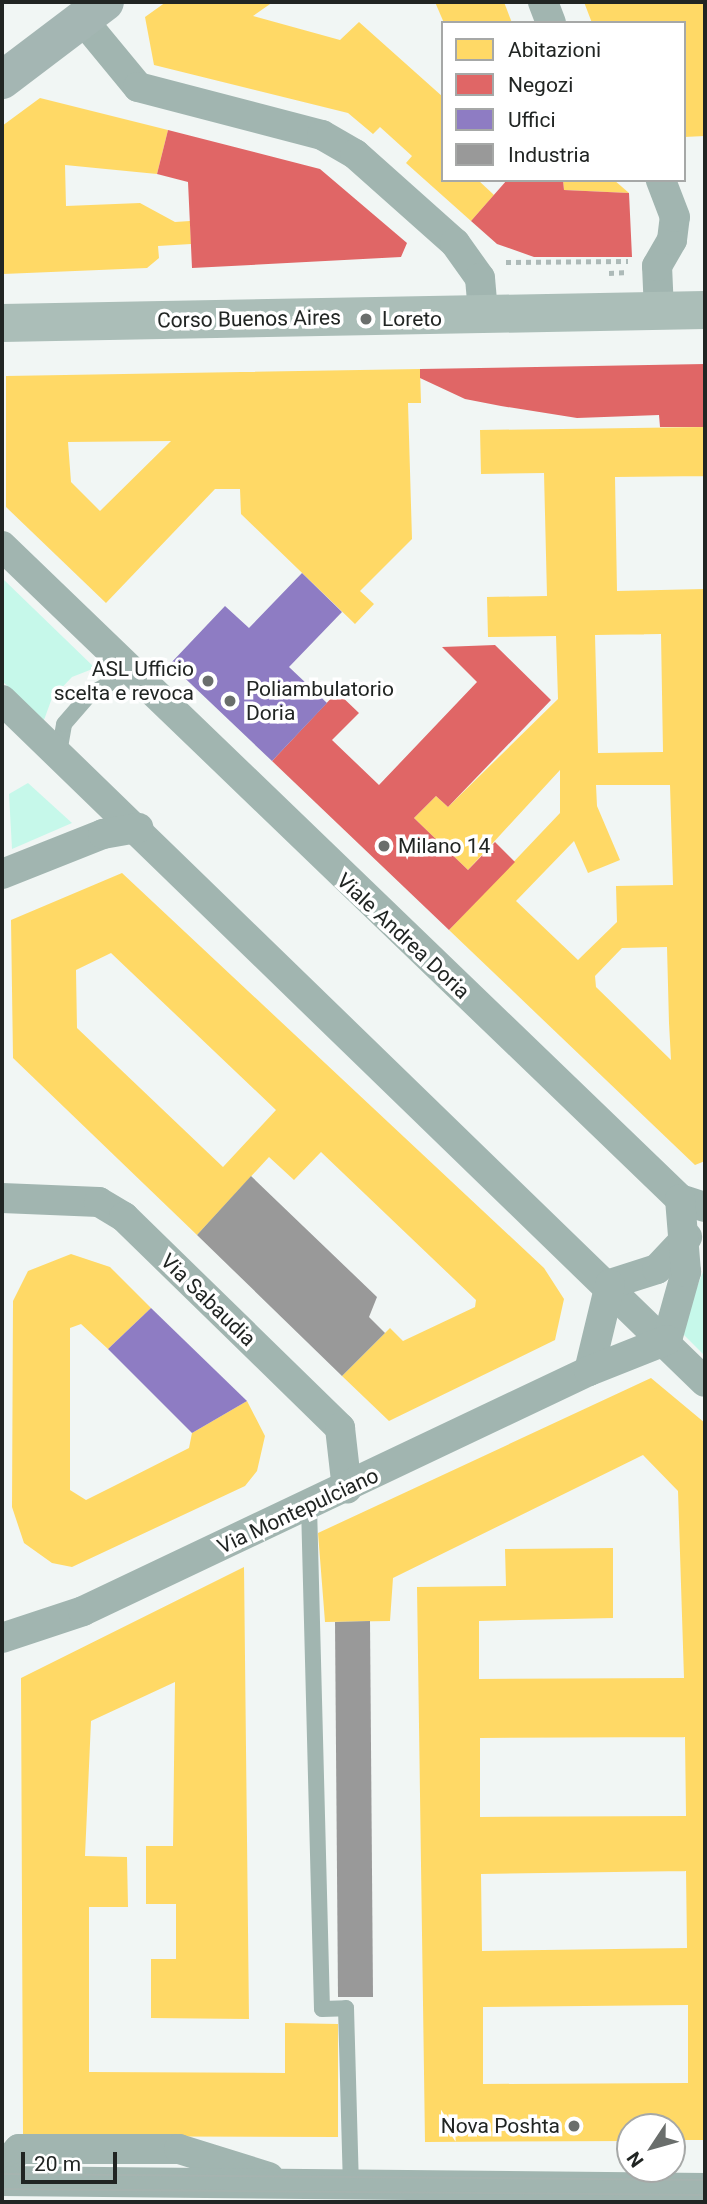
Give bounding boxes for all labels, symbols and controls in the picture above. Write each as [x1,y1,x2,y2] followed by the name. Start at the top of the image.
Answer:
[441,21,686,182] legend
[508,38,601,62] text: Abitazioni
[508,73,573,97] text: Negozi
[508,108,556,132] text: Uffici
[508,143,590,167] text: Industria
[157,305,341,333] street label: Corso Buenos Aires
[382,306,442,332] place label: Loreto
[356,309,376,329] marker: Loreto
[54,656,194,706] place label: ASL Ufficio scelta e revoca
[200,673,216,689] marker: ASL Ufficio scelta e revoca
[246,676,394,726] place label: Poliambulatorio Doria
[220,691,240,711] marker: Poliambulatorio Doria
[398,833,490,859] place label: Milano 14
[376,838,392,854] marker: Milano 14
[331,868,475,1004] street label: Viale Andrea Doria
[155,1249,261,1351] street label: Via Sabaudia
[214,1463,382,1559] street label: Via Montepulciano
[441,2113,560,2139] place label: Nova Poshta
[616,2113,686,2183] north arrow
[566,2118,582,2134] marker: Nova Poshta
[24,2138,121,2182] scale bar
[622,2147,648,2172] text: N
[34,2152,81,2176] text: 20 m

